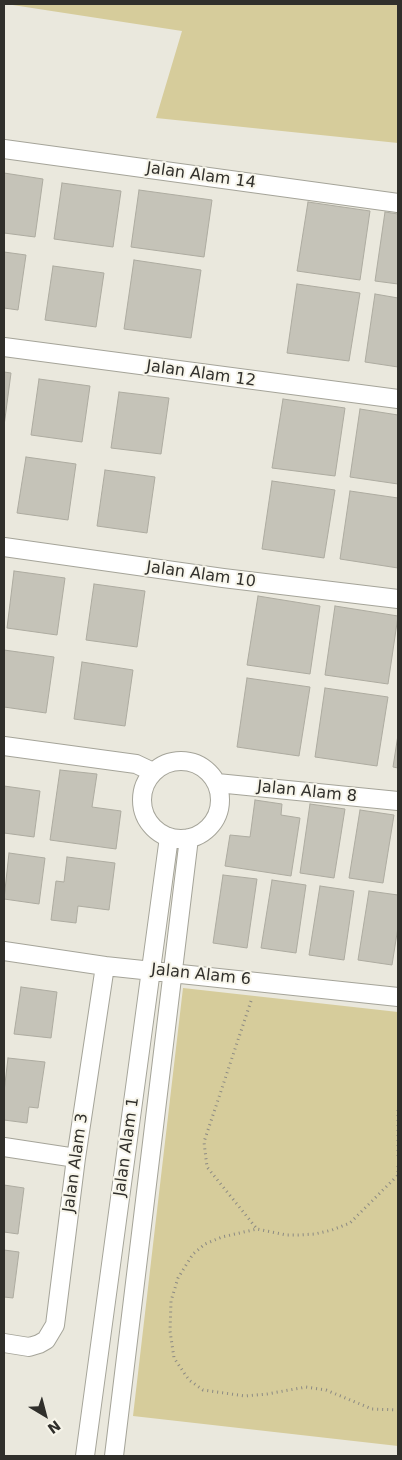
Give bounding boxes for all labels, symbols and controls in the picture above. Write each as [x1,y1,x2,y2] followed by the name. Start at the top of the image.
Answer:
[145,159,257,193] street label: Jalan Alam 14
[145,357,257,391] street label: Jalan Alam 12
[145,558,257,592] street label: Jalan Alam 10
[256,777,358,807] street label: Jalan Alam 8
[150,960,252,990] street label: Jalan Alam 6
[111,1096,143,1198] street label: Jalan Alam 1
[60,1112,92,1214] street label: Jalan Alam 3
[20,1390,70,1440] north arrow
[45,1417,64,1437] text: N

